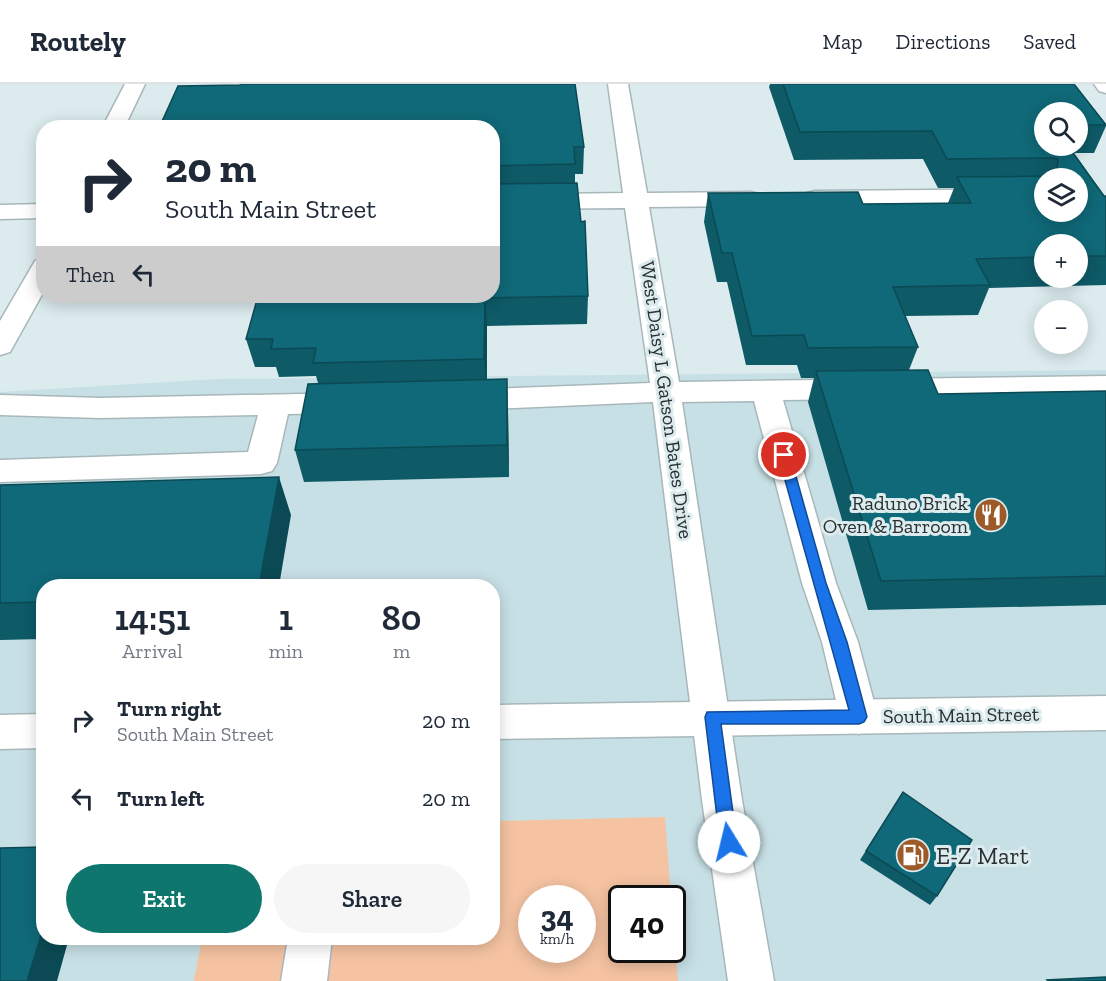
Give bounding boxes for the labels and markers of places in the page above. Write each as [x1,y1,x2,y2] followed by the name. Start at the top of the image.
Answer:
[758,429,809,480] pin
[823,491,969,538] place label: Raduno Brick Oven & Barroom
[973,497,1009,533] restaurant icon: Raduno Brick Oven & Barroom
[895,837,931,873] fuel station icon: E-Z Mart
[936,841,1029,870] place label: E-Z Mart

